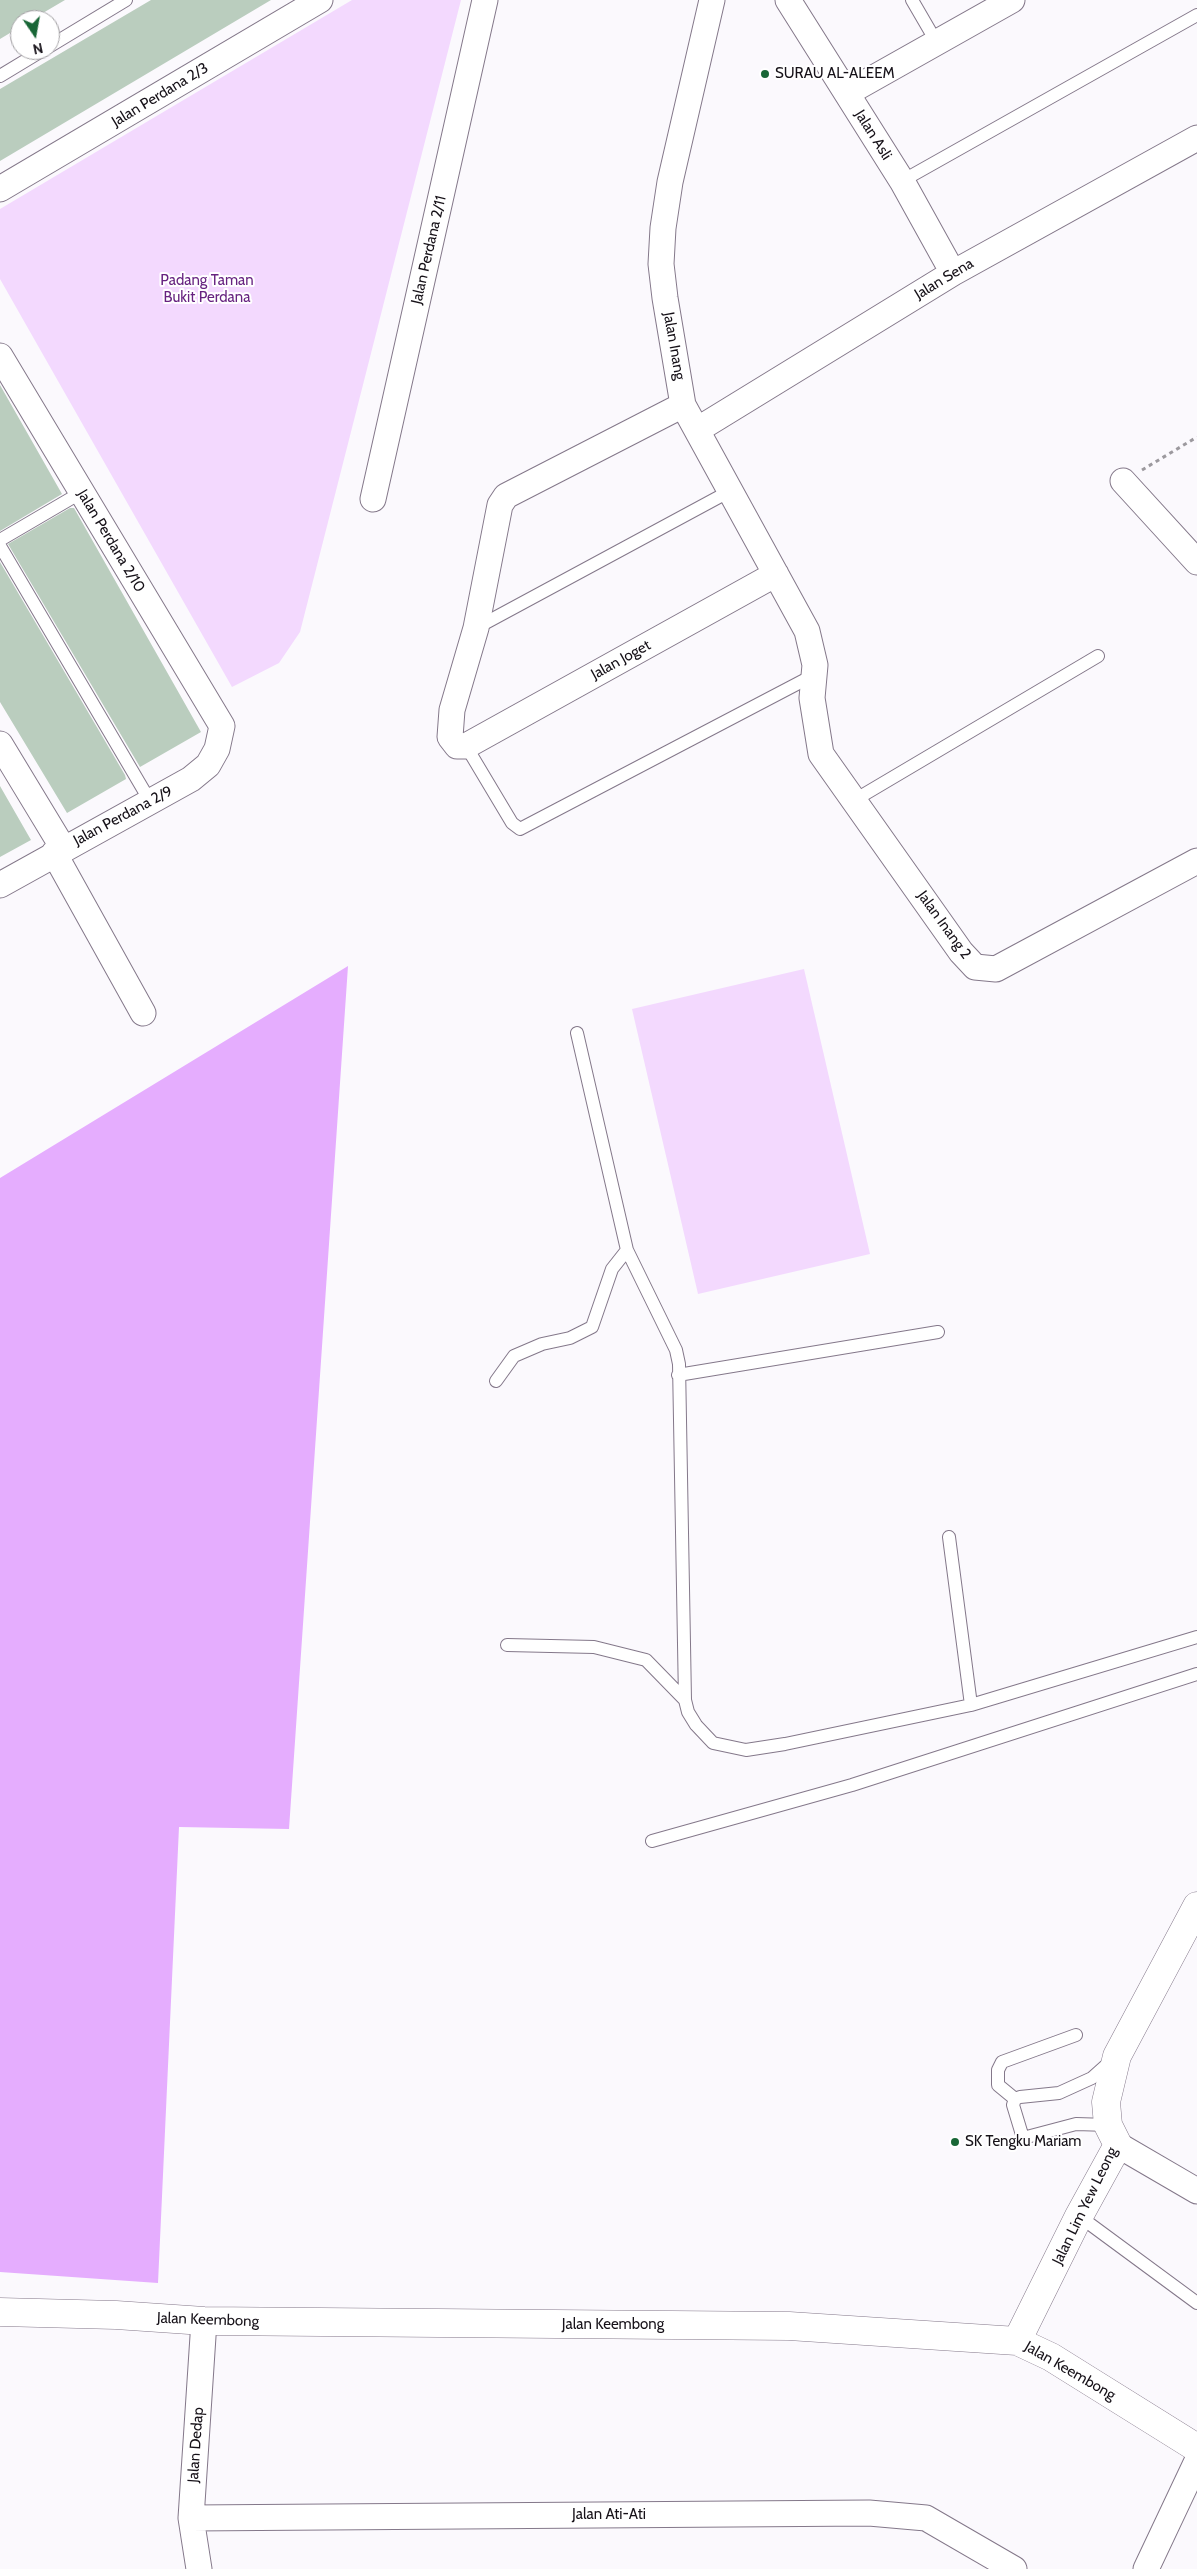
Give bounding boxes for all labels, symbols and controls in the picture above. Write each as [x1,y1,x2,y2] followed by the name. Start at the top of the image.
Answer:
[10,10,60,60] north arrow
[31,39,45,59] text: N
[109,59,211,131] street label: Jalan Perdana 2/3
[775,65,895,83] place label: SURAU AL-ALEEM
[759,68,771,80] marker: SURAU AL-ALEEM
[851,107,895,163] street label: Jalan Asli
[408,194,450,306] street label: Jalan Perdana 2/11
[911,254,977,304] street label: Jalan Sena
[160,272,254,307] park label: Padang Taman Bukit Perdana
[659,311,689,381] street label: Jalan Inang
[73,486,149,596] street label: Jalan Perdana 2/10
[588,636,654,684] street label: Jalan Joget
[70,782,176,850] street label: Jalan Perdana 2/9
[913,887,975,963] street label: Jalan Inang 2
[965,2133,1081,2151] place label: SK Tengku Mariam
[949,2136,961,2148] marker: SK Tengku Mariam
[1049,2144,1121,2268] street label: Jalan Lim Yew Leong
[157,2309,259,2331] street label: Jalan Keembong
[562,2316,664,2334] street label: Jalan Keembong
[1021,2338,1119,2404] street label: Jalan Keembong
[184,2407,208,2483] street label: Jalan Dedap
[572,2506,646,2524] street label: Jalan Ati-Ati

